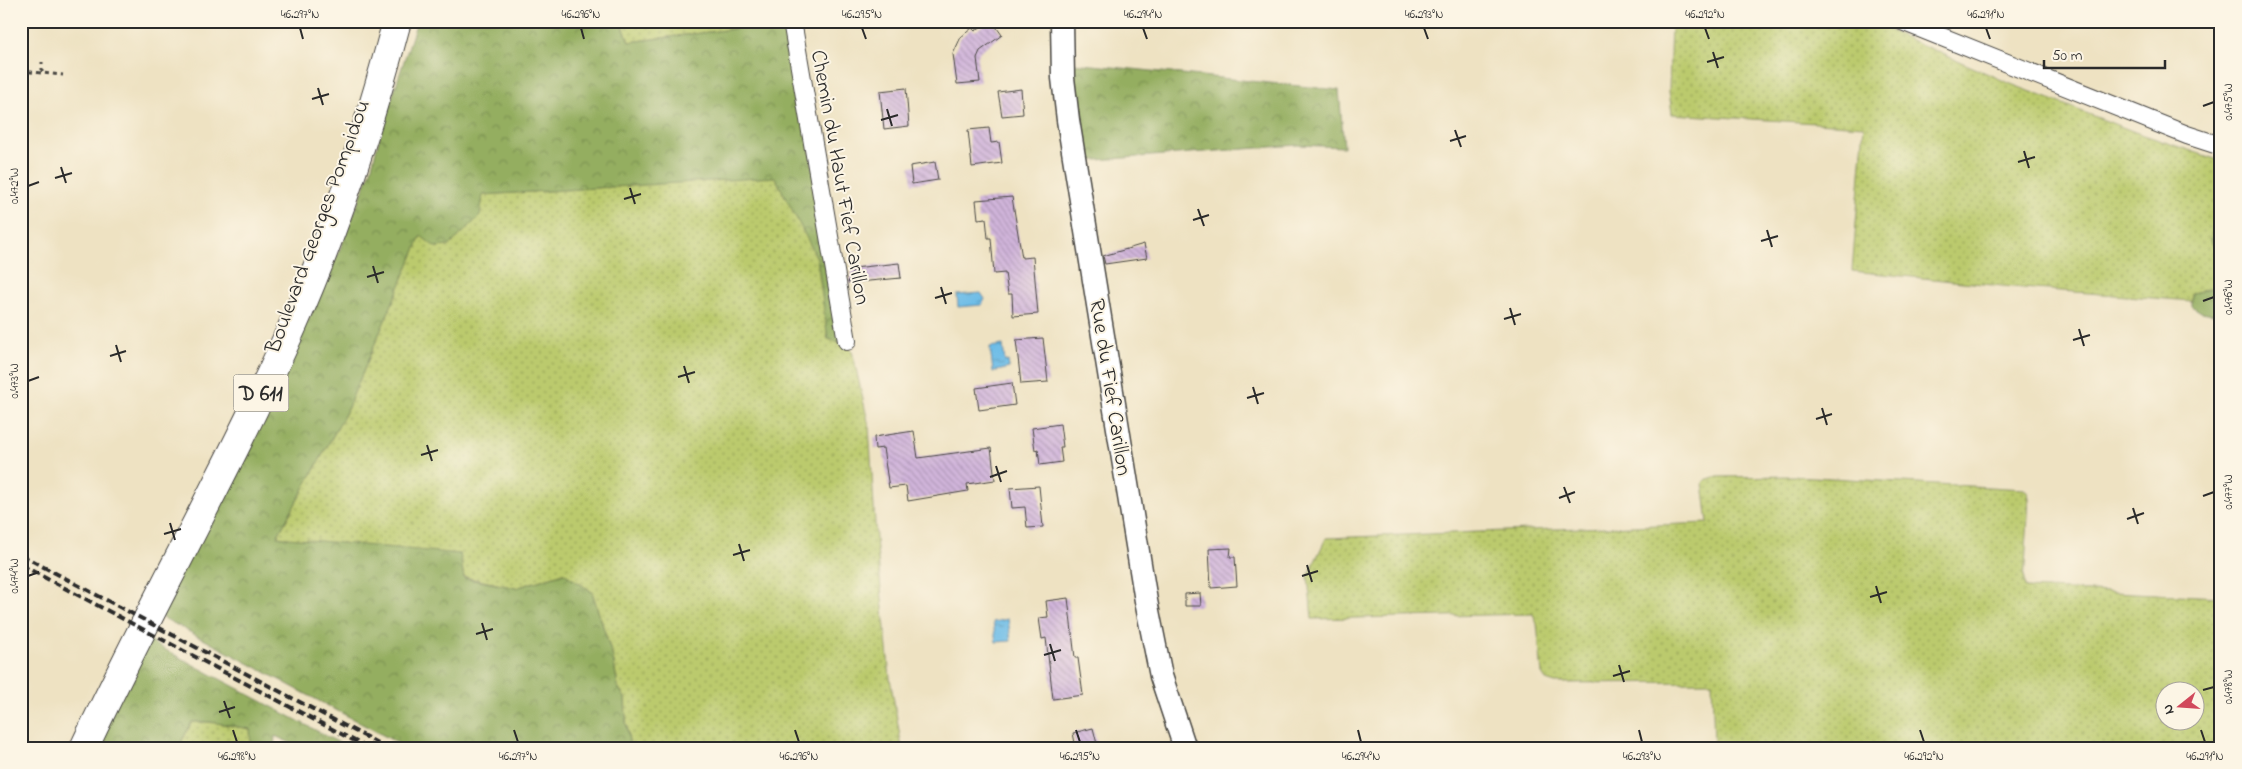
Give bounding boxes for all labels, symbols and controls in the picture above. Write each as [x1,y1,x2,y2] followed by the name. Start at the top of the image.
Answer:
[281,6,319,24] text: 46.297°N
[562,6,600,24] text: 46.296°N
[842,6,882,24] text: 46.295°N
[1124,6,1162,24] text: 46.294°N
[1405,6,1443,24] text: 46.293°N
[1685,6,1725,24] text: 46.292°N
[1967,6,2005,24] text: 46.291°N
[2044,38,2166,70] scale bar
[2052,45,2083,67] text: 50 m
[801,47,877,308] street label: Chemin du Haut Fief Carillon
[2220,84,2238,120] text: 0.475°W
[258,96,381,360] street label: Boulevard Georges Pompidou
[6,168,24,204] text: 0.472°W
[2220,279,2238,315] text: 0.476°W
[1079,297,1139,478] street label: Rue du Fief Carillon
[6,364,24,399] text: 0.473°W
[234,374,288,412] road number: D 611
[2220,475,2238,509] text: 0.477°W
[6,559,24,593] text: 0.474°W
[2220,670,2238,704] text: 0.478°W
[2154,682,2204,732] north arrow
[2158,702,2180,717] text: N
[218,748,256,766] text: 46.298°N
[499,748,537,766] text: 46.297°N
[780,748,818,766] text: 46.296°N
[1060,748,1100,766] text: 46.295°N
[1342,748,1380,766] text: 46.294°N
[1623,748,1661,766] text: 46.293°N
[1904,748,1944,766] text: 46.292°N
[2186,748,2224,766] text: 46.291°N

